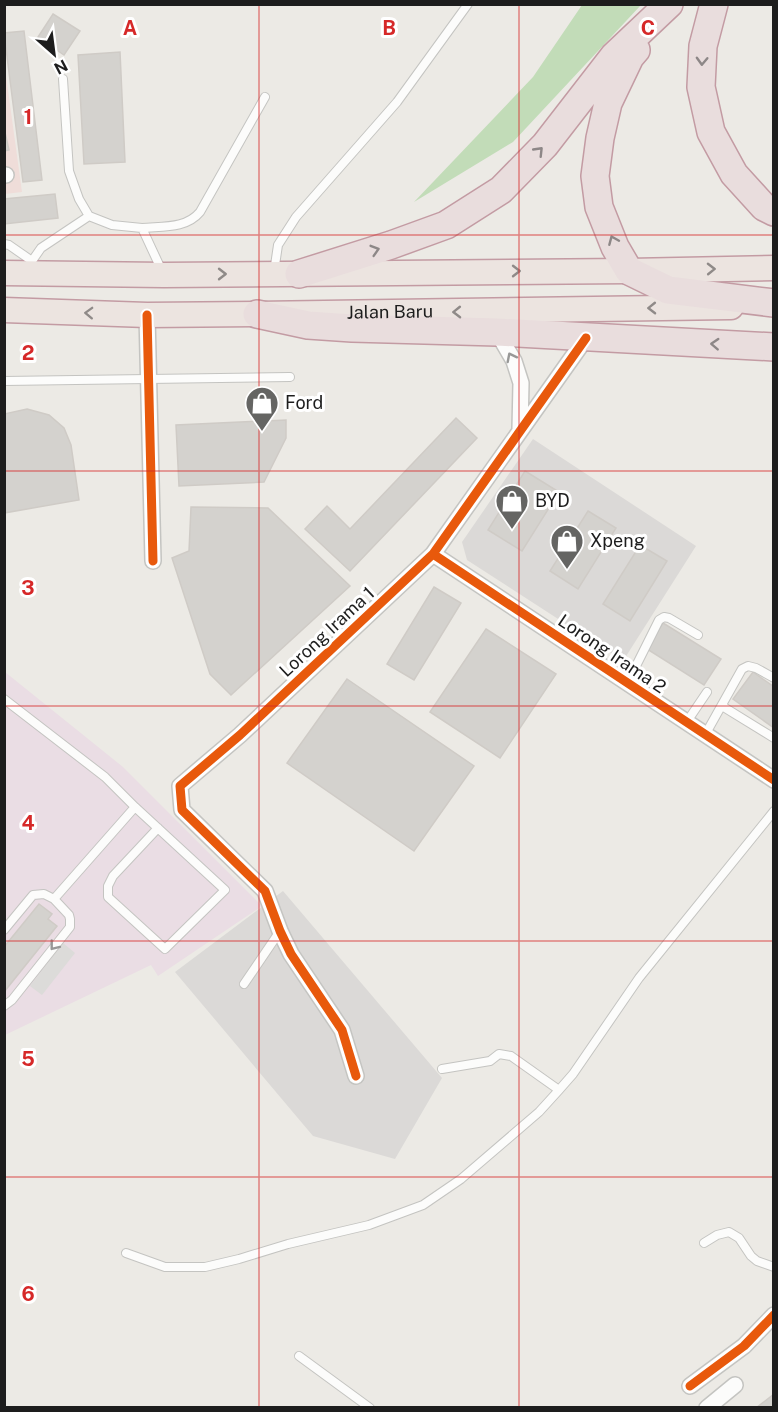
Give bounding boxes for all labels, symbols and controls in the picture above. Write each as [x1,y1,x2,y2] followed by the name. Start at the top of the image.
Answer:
[123,16,137,40] text: A
[382,16,396,40] text: B
[641,16,655,40] text: C
[24,24,84,84] north arrow
[51,55,71,78] text: N
[696,57,708,66] one-way arrow
[24,105,32,129] text: 1
[532,147,543,157] one-way arrow
[608,235,620,246] one-way arrow
[369,245,380,257] one-way arrow
[707,263,716,275] one-way arrow
[512,265,521,278] one-way arrow
[218,268,227,280] one-way arrow
[346,300,433,323] street label: Jalan Baru
[648,302,657,315] one-way arrow
[453,306,462,318] one-way arrow
[84,307,93,319] one-way arrow
[711,338,720,351] one-way arrow
[22,341,34,365] text: 2
[507,353,518,363] one-way arrow
[244,385,280,432] shop icon: Ford
[285,392,323,413] place label: Ford
[494,483,530,530] shop icon: BYD
[535,490,570,511] place label: BYD
[549,523,585,570] shop icon: Xpeng
[590,530,645,551] place label: Xpeng
[21,576,35,600] text: 3
[275,582,379,681] street label: Lorong Irama 1
[554,610,670,697] street label: Lorong Irama 2
[21,811,35,835] text: 4
[51,940,62,951] one-way arrow
[21,1047,35,1071] text: 5
[21,1282,35,1306] text: 6

